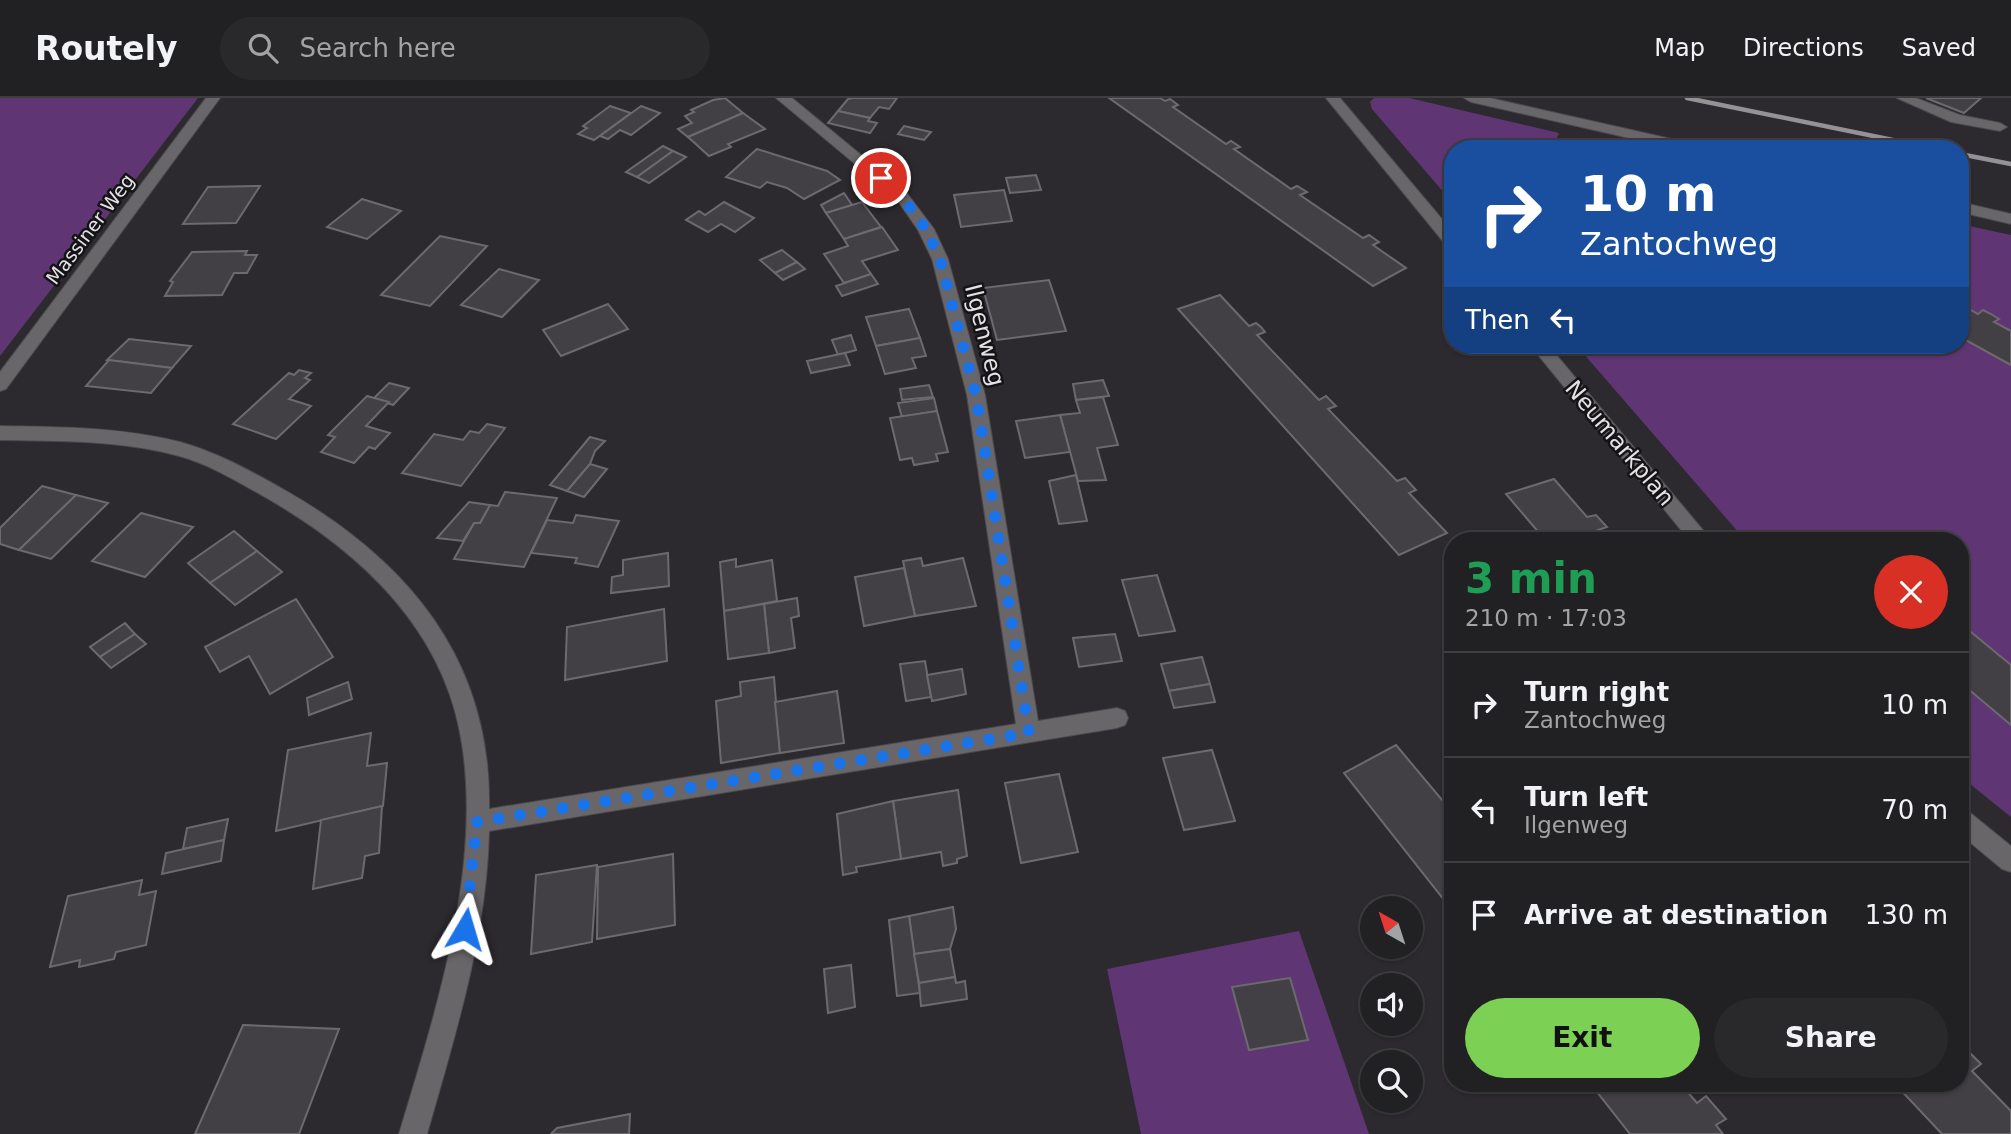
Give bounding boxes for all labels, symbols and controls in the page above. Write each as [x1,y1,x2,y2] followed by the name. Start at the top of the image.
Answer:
[220,17,710,80] search box
[35,29,178,68] text: Routely
[244,29,282,67] icon: search
[300,33,456,63] text: Search here
[1654,34,1705,62] text: Map
[1743,34,1864,62] text: Directions
[1902,34,1976,62] text: Saved
[851,148,911,208] pin
[862,159,900,197] icon: arrive
[1580,166,1716,223] text: 10 m
[1465,168,1556,259] icon: right
[41,170,139,288] street label: Massiner Weg
[1580,225,1778,263] text: Zantochweg
[960,281,1010,389] street label: Ilgenweg
[1544,301,1582,339] icon: left
[1465,305,1530,335] text: Then
[1560,375,1680,511] street label: Neumarkplan
[1465,554,1597,603] text: 3 min
[1874,555,1948,629] button: close
[1465,605,1627,631] text: 210 m · 17:03
[1524,677,1669,707] text: Turn right
[1465,686,1503,724] icon: right
[1881,690,1948,720] text: 10 m
[1524,707,1666,733] text: Zantochweg
[1524,782,1648,812] text: Turn left
[1465,791,1503,829] icon: left
[1881,795,1948,825] text: 70 m
[1524,812,1628,838] text: Ilgenweg
[428,892,502,966] position arrow
[1360,896,1423,959] north arrow
[1360,896,1423,1113] map controls
[1465,896,1503,934] icon: arrive
[1524,900,1828,930] text: Arrive at destination
[1865,900,1948,930] text: 130 m
[1360,973,1423,1036] button: sound
[1465,998,1700,1078] button: Exit
[1714,998,1948,1078] button: Share
[1360,1050,1423,1113] button: search

